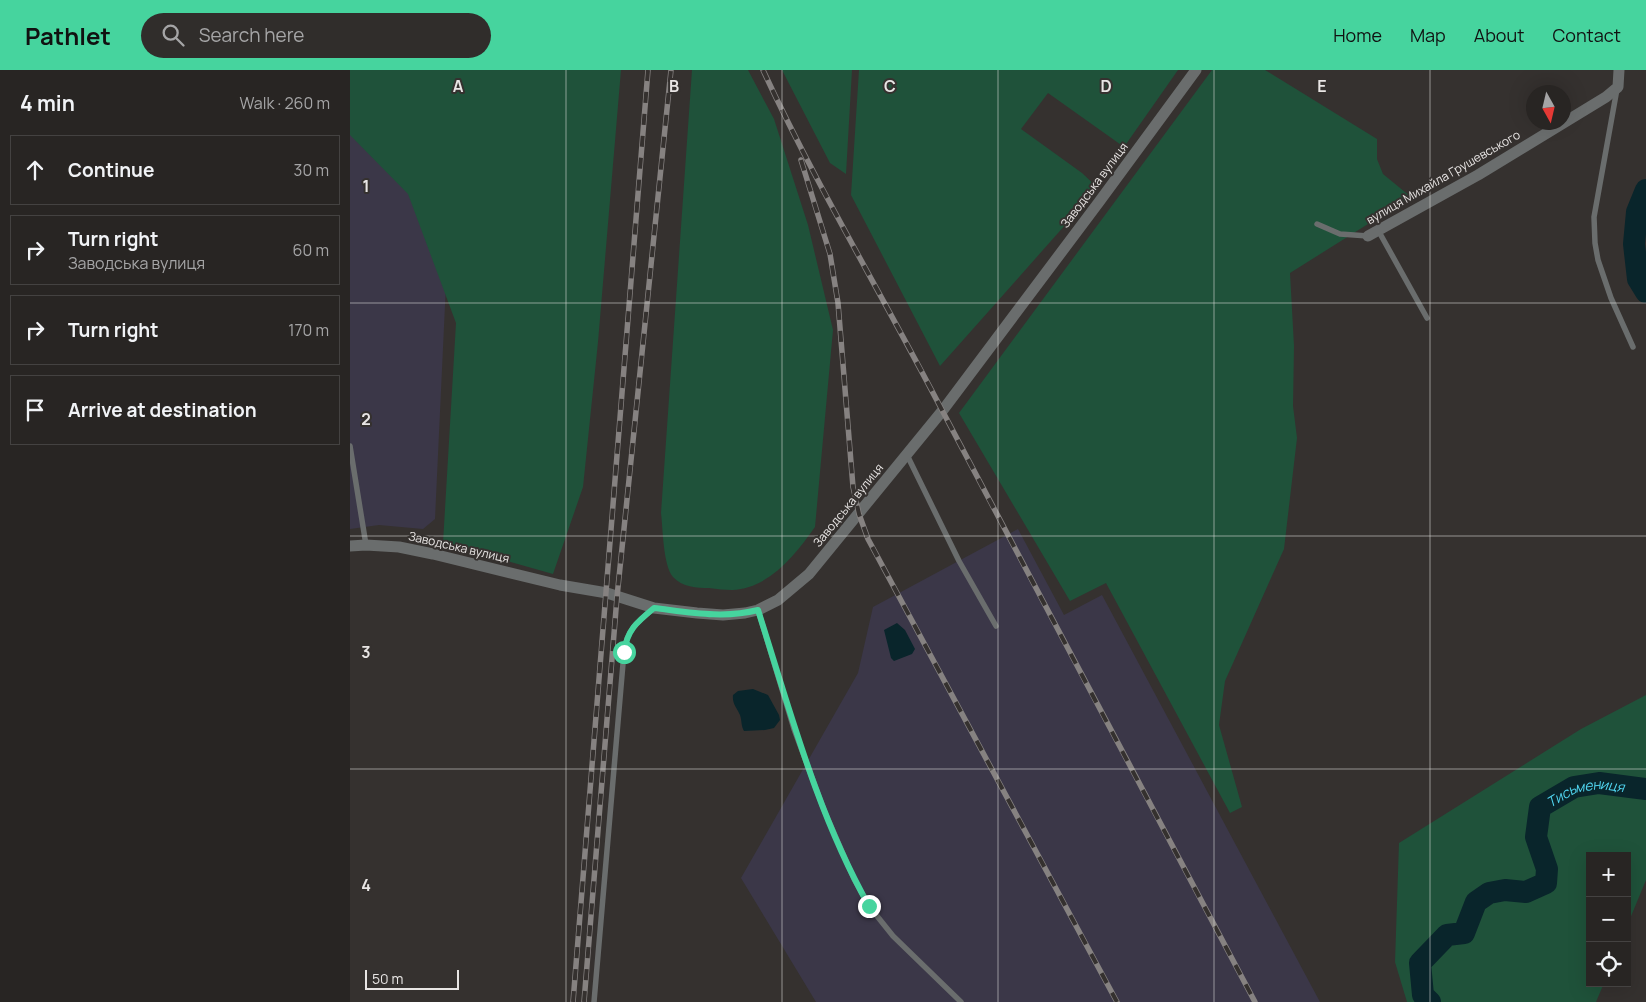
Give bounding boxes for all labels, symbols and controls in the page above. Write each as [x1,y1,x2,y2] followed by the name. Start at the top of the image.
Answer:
[141,13,491,58] search box
[25,19,111,52] text: Pathlet
[159,21,187,49] icon: search
[199,22,304,48] text: Search here
[1333,23,1382,47] text: Home
[1410,23,1446,47] text: Map
[1474,23,1524,47] text: About
[1552,23,1621,47] text: Contact
[453,75,464,97] text: A
[669,75,679,97] text: B
[884,75,896,97] text: C
[1100,75,1112,97] text: D
[1317,75,1327,97] text: E
[1526,85,1571,130] north arrow
[20,89,75,117] text: 4 min
[240,92,330,114] text: Walk · 260 m
[1363,126,1523,228] street label: вулиця Михайла Грушевського
[1056,139,1132,231] street label: Заводська вулиця
[21,156,49,184] icon: ahead
[68,157,154,183] text: Continue
[294,159,329,181] text: 30 m
[362,175,370,197] text: 1
[68,226,158,252] text: Turn right
[21,236,49,264] icon: right
[293,239,329,261] text: 60 m
[68,252,205,274] text: Заводська вулиця
[21,316,49,344] icon: right
[68,317,158,343] text: Turn right
[288,319,329,341] text: 170 m
[21,396,49,424] icon: arrive
[68,397,257,423] text: Arrive at destination
[361,408,371,430] text: 2
[809,460,887,550] street label: Заводська вулиця
[407,527,511,567] street label: Заводська вулиця
[361,641,371,663] text: 3
[613,641,636,664] route start
[1542,773,1627,811] water label: Тисьмениця
[1586,852,1631,987] map controls
[1586,852,1631,897] button: +
[361,874,371,896] text: 4
[858,895,881,918] route end
[1586,897,1631,942] button: −
[1586,942,1631,987] button: locate
[365,967,459,990] scale bar
[372,969,403,988] text: 50 m

